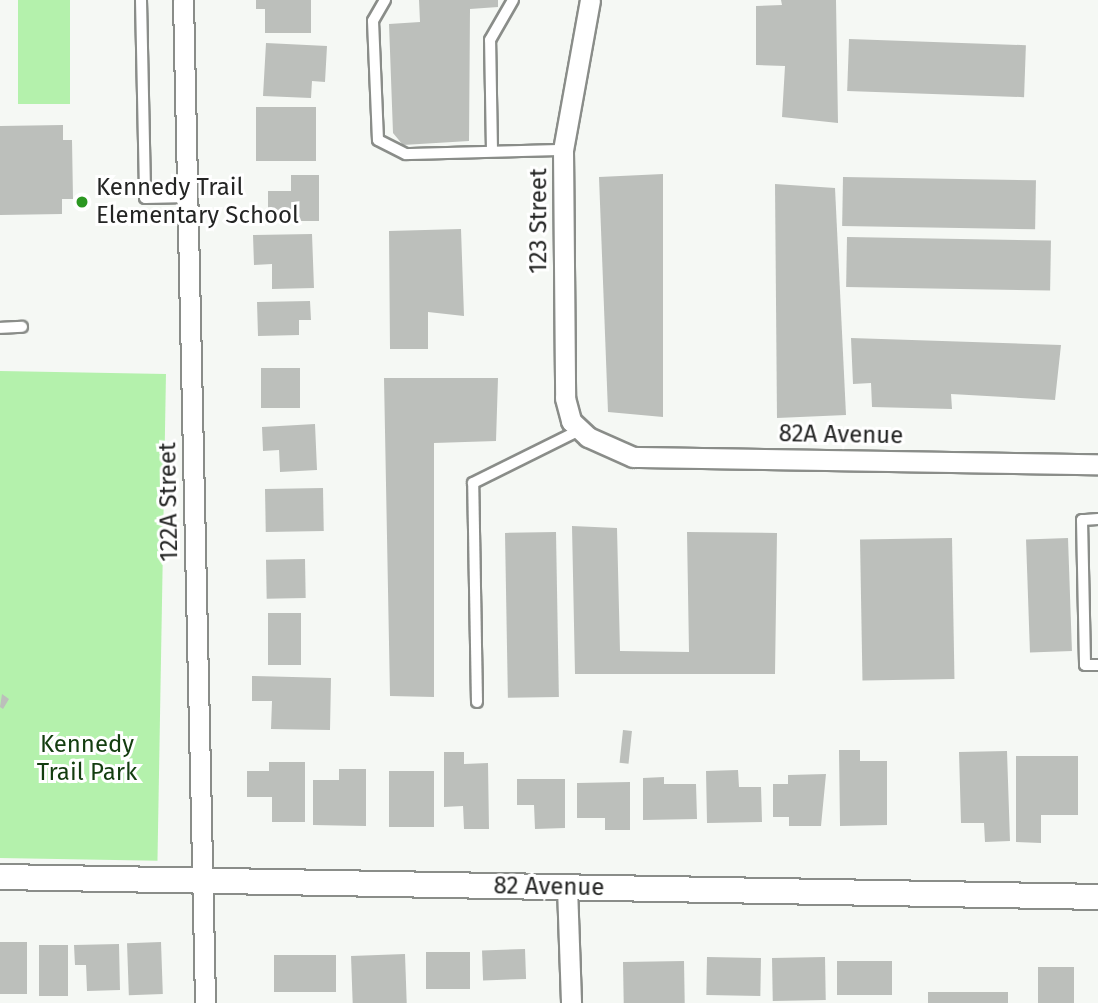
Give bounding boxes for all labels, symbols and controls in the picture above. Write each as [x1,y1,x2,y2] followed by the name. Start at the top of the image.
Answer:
[525,168,553,274] street label: 123 Street
[96,174,299,230] place label: Kennedy Trail Elementary School
[74,194,90,210] marker: Kennedy Trail Elementary School
[778,420,904,450] street label: 82A Avenue
[154,442,184,562] street label: 122A Street
[37,731,137,787] park label: Kennedy Trail Park
[493,872,605,902] street label: 82 Avenue

